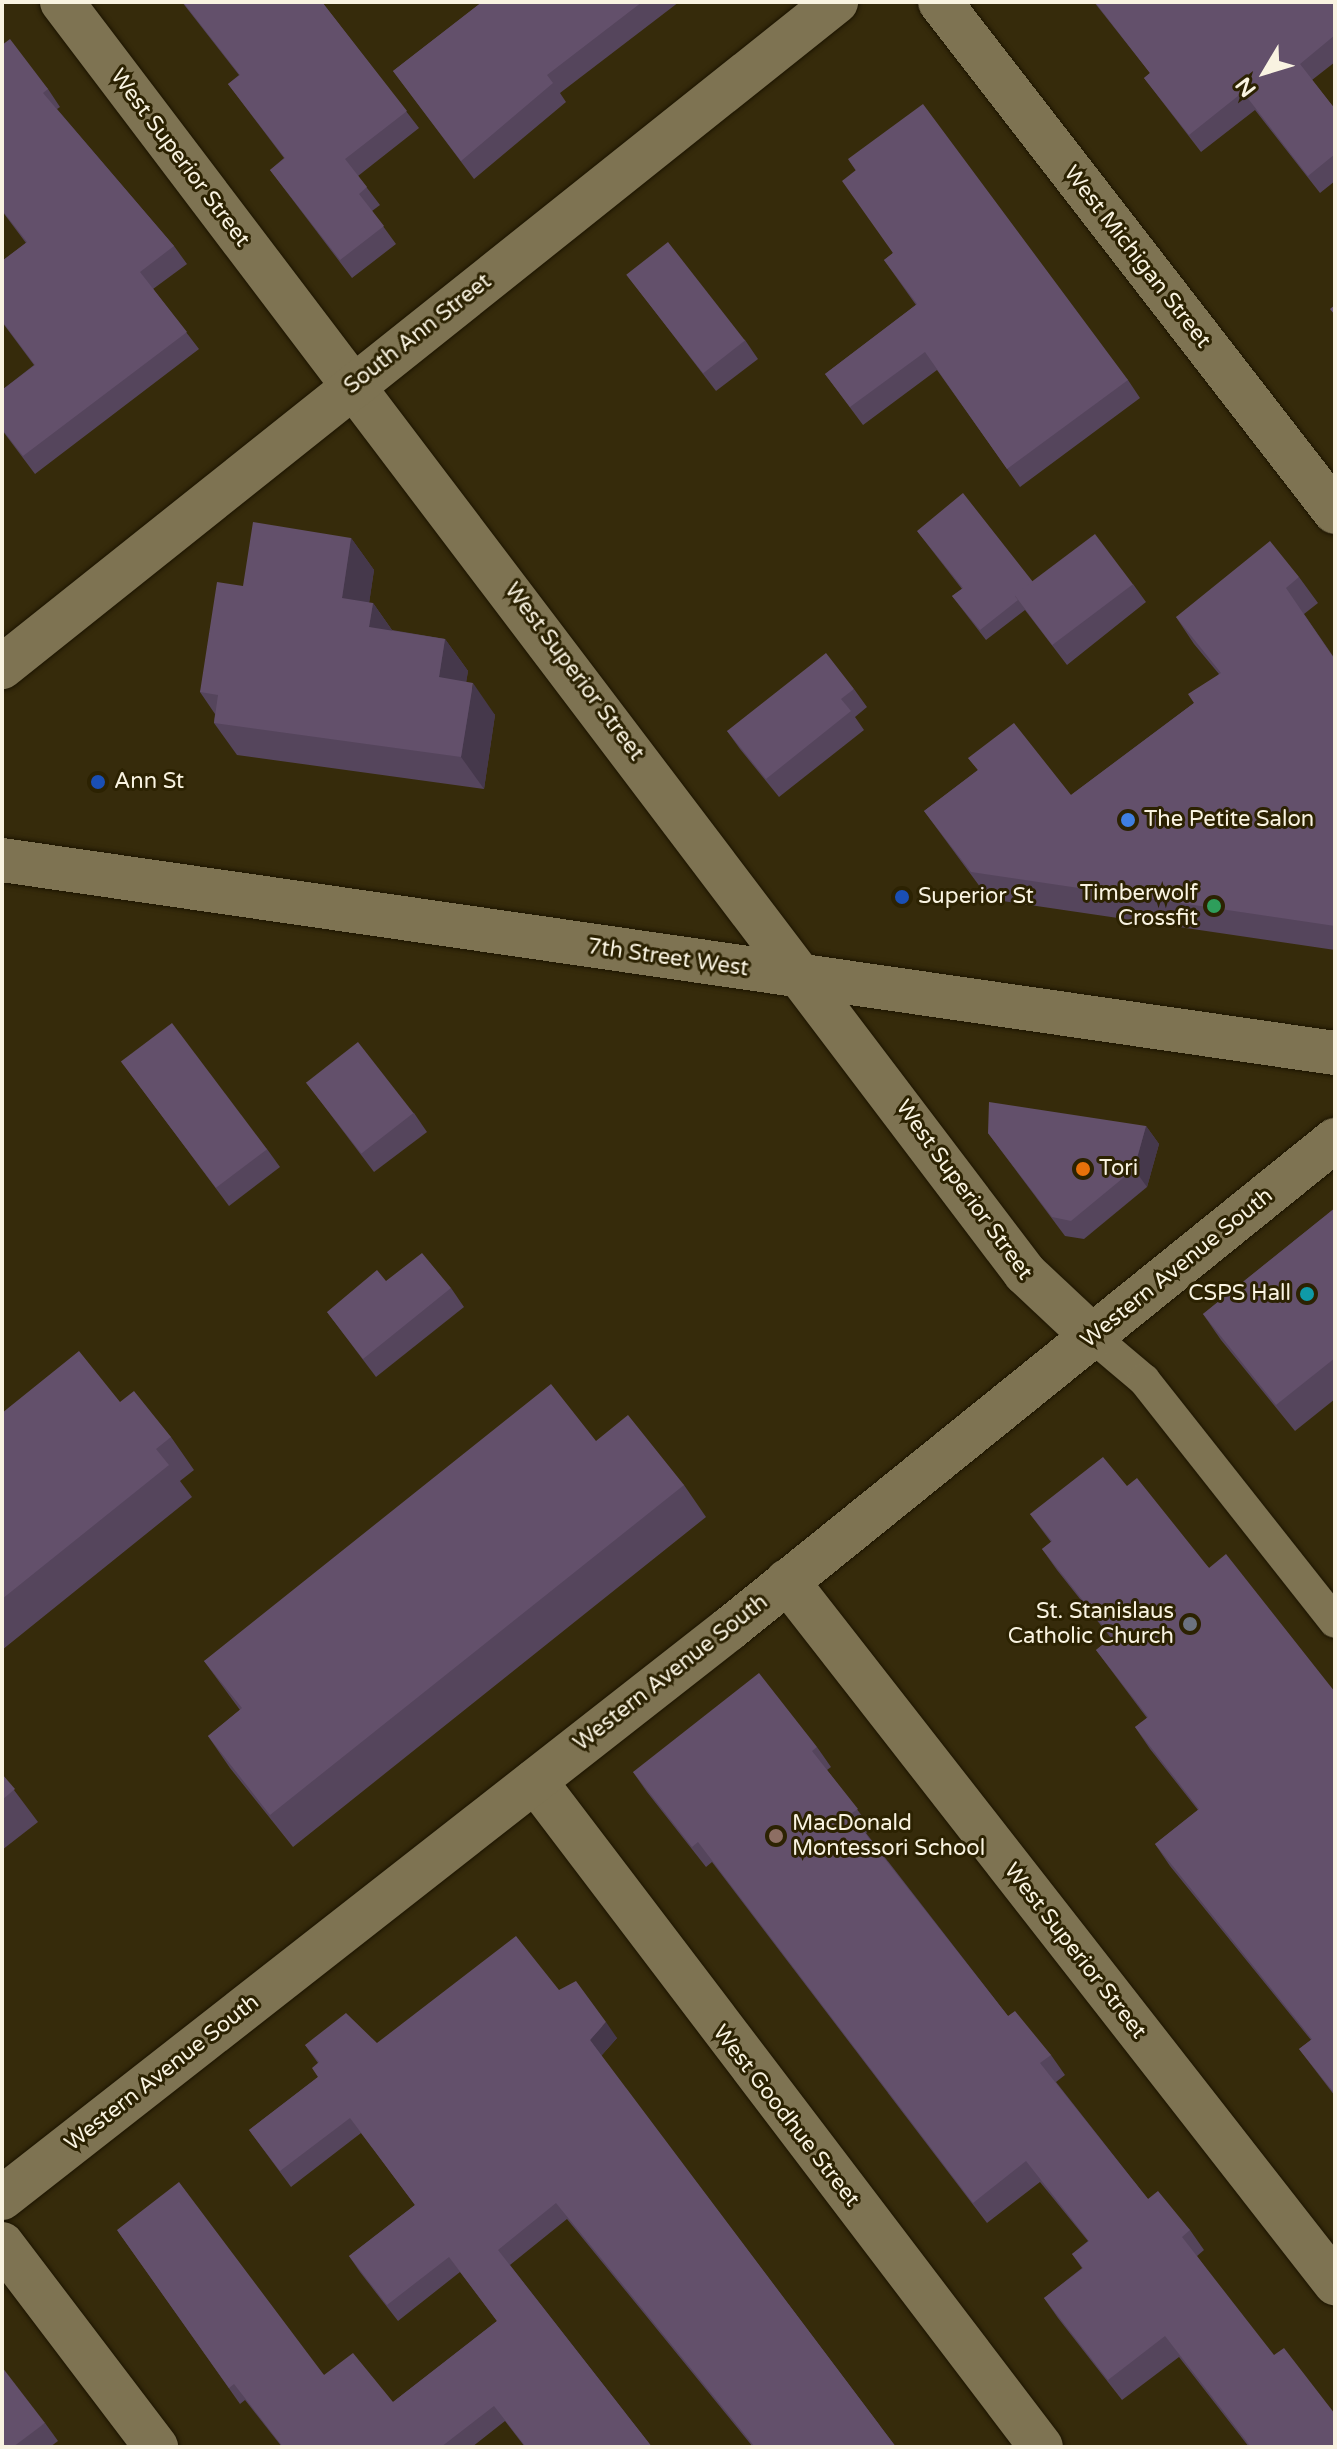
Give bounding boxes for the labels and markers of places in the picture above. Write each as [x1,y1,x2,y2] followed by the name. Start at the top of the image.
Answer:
[114,769,184,795] place label: Ann St
[89,773,107,791] marker: Ann St
[1144,807,1314,833] place label: The Petite Salon
[1119,811,1137,829] marker: The Petite Salon
[1080,880,1198,932] place label: Timberwolf Crossfit
[918,884,1034,910] place label: Superior St
[893,888,911,906] marker: Superior St
[1205,897,1223,915] marker: Timberwolf Crossfit
[1099,1156,1138,1182] place label: Tori
[1074,1160,1092,1178] marker: Tori
[1188,1281,1291,1307] place label: CSPS Hall
[1298,1285,1316,1303] marker: CSPS Hall
[1008,1598,1174,1650] place label: St. Stanislaus Catholic Church
[1181,1615,1199,1633] marker: St. Stanislaus Catholic Church
[792,1810,985,1862] place label: MacDonald Montessori School
[767,1827,785,1845] marker: MacDonald Montessori School

